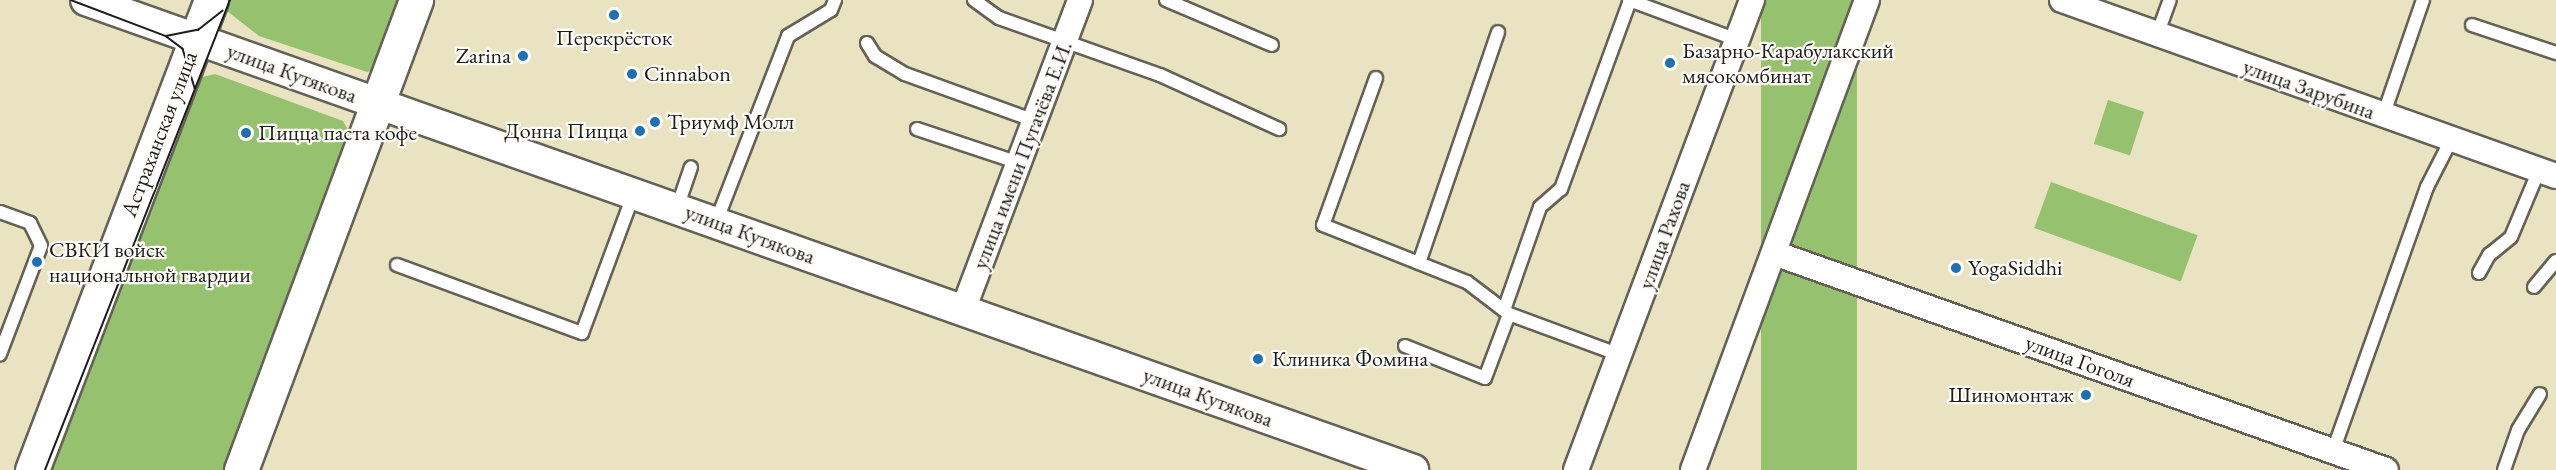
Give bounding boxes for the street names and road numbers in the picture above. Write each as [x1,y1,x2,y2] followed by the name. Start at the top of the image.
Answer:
[223,37,361,109] street label: улица Кутякова
[966,37,1078,273] street label: улица имени Пугачёва Е.И.
[115,47,203,221] street label: Астраханская улица
[2239,53,2379,125] street label: улица Зарубина
[1632,177,1696,293] street label: улица Рахова
[681,198,819,270] street label: улица Кутякова
[2022,329,2138,393] street label: улица Гоголя
[1139,361,1277,433] street label: улица Кутякова

